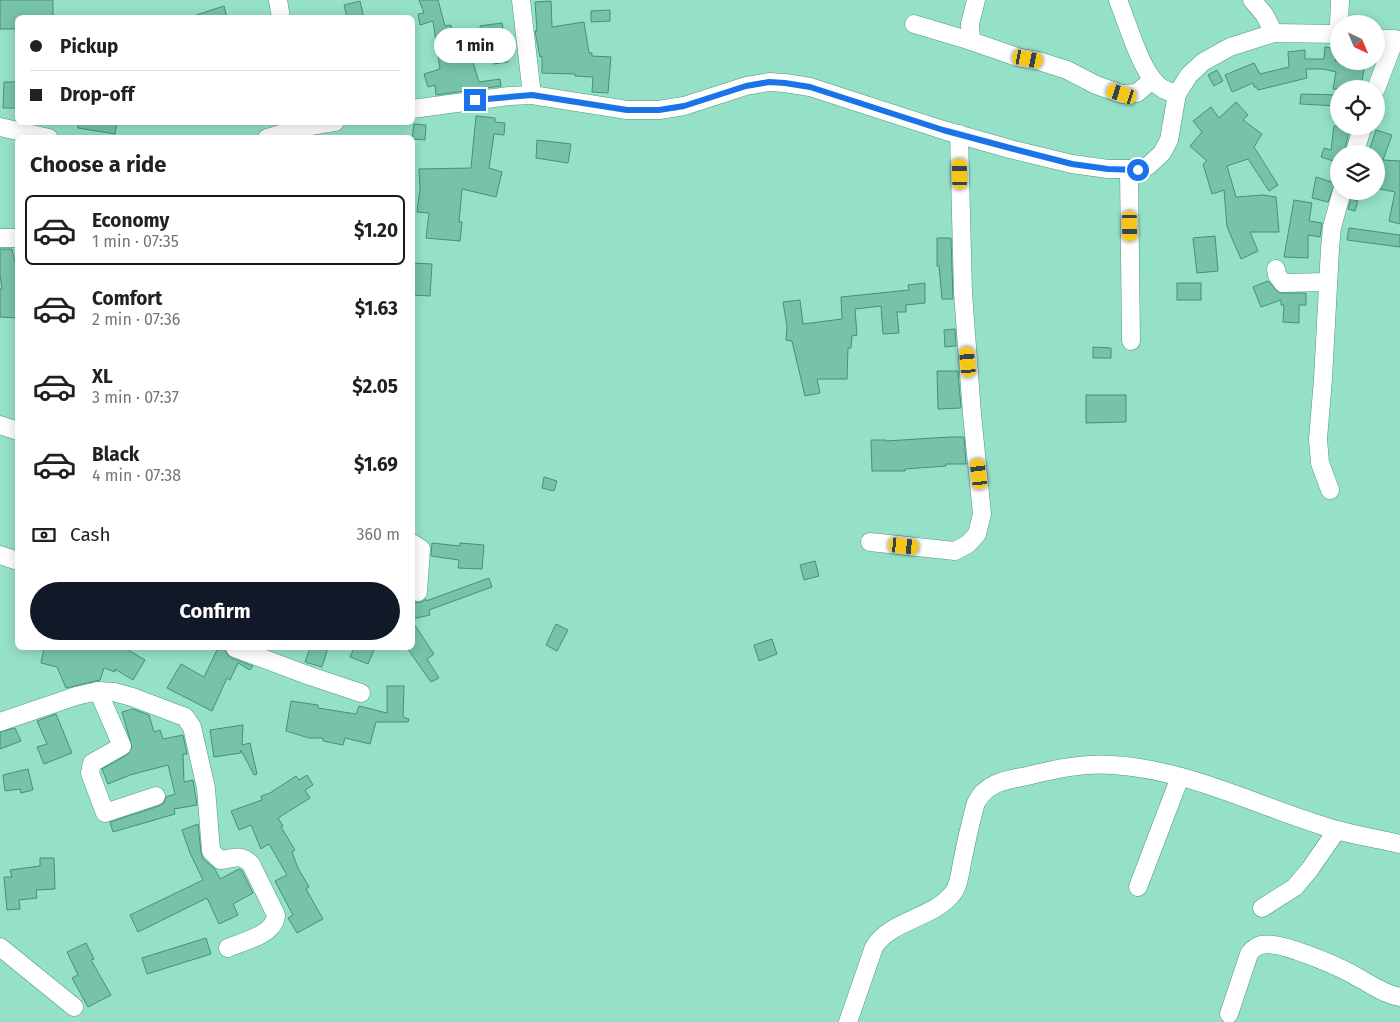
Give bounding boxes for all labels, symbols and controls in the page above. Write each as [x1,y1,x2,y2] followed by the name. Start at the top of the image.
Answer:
[1330,15,1385,70] north arrow
[1330,15,1385,200] map controls
[434,28,516,62] callout: 1 min
[60,35,118,58] text: Pickup
[456,36,494,55] text: 1 min
[1011,49,1044,69] car
[1330,80,1385,135] button: locate
[1105,82,1138,106] car
[60,83,134,106] text: Drop-off
[464,89,486,111] route end
[1330,145,1385,200] button: layers
[30,151,166,178] text: Choose a ride
[952,159,967,189] car
[1127,159,1149,181] route start
[32,208,77,253] icon: car
[92,209,169,232] text: Economy
[1122,211,1137,241] car
[354,219,398,242] text: $1.20
[92,232,179,251] text: 1 min · 07:35
[32,286,77,331] icon: car
[92,287,162,310] text: Comfort
[355,297,398,320] text: $1.63
[92,310,180,329] text: 2 min · 07:36
[959,346,976,378] car
[32,364,77,409] icon: car
[92,365,113,388] text: XL
[352,375,398,398] text: $2.05
[92,388,179,407] text: 3 min · 07:37
[32,442,77,487] icon: car
[92,443,139,466] text: Black
[354,453,398,476] text: $1.69
[969,458,988,490] car
[92,466,181,485] text: 4 min · 07:38
[30,521,58,549] icon: cash
[70,523,111,546] text: Cash
[357,525,400,544] text: 360 m
[888,537,919,555] car
[30,582,400,640] button: Confirm

